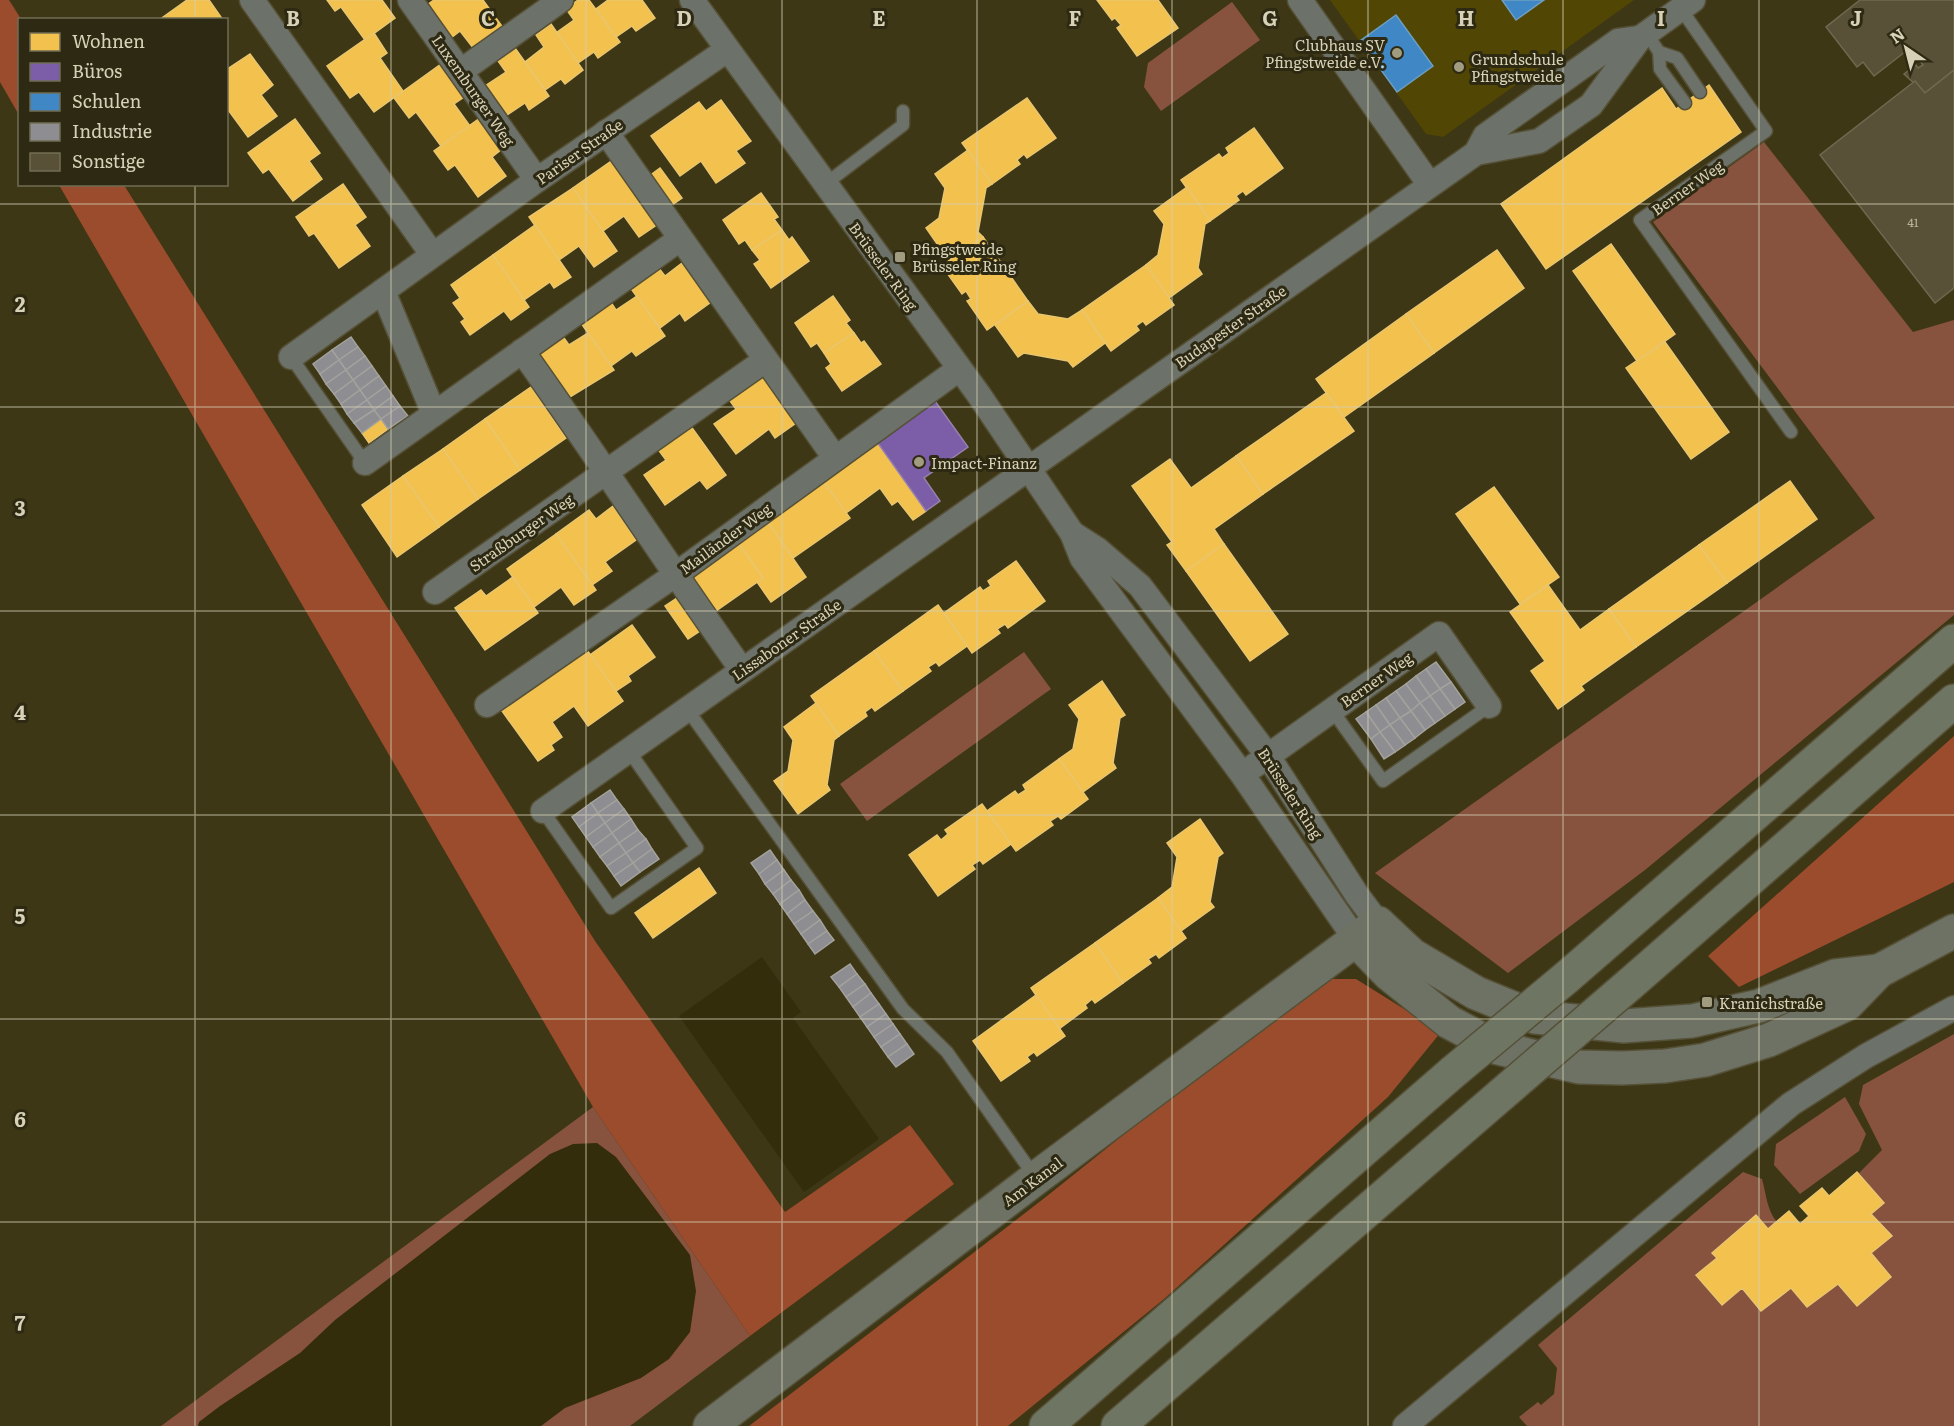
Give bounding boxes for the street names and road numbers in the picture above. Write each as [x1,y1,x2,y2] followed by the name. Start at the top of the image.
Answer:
[427,30,521,151] street label: Luxemburger Weg
[531,112,627,189] street label: Pariser Straße
[1646,153,1728,220] street label: Berner Weg
[844,217,924,315] street label: Brüsseler Ring
[1170,279,1291,373] street label: Budapester Straße
[464,487,578,577] street label: Straßburger Weg
[674,496,776,579] street label: Mailänder Weg
[727,593,846,685] street label: Lissaboner Straße
[1335,645,1417,712] street label: Berner Weg
[1253,743,1329,844] street label: Brüsseler Ring
[997,1151,1067,1211] street label: Am Kanal

